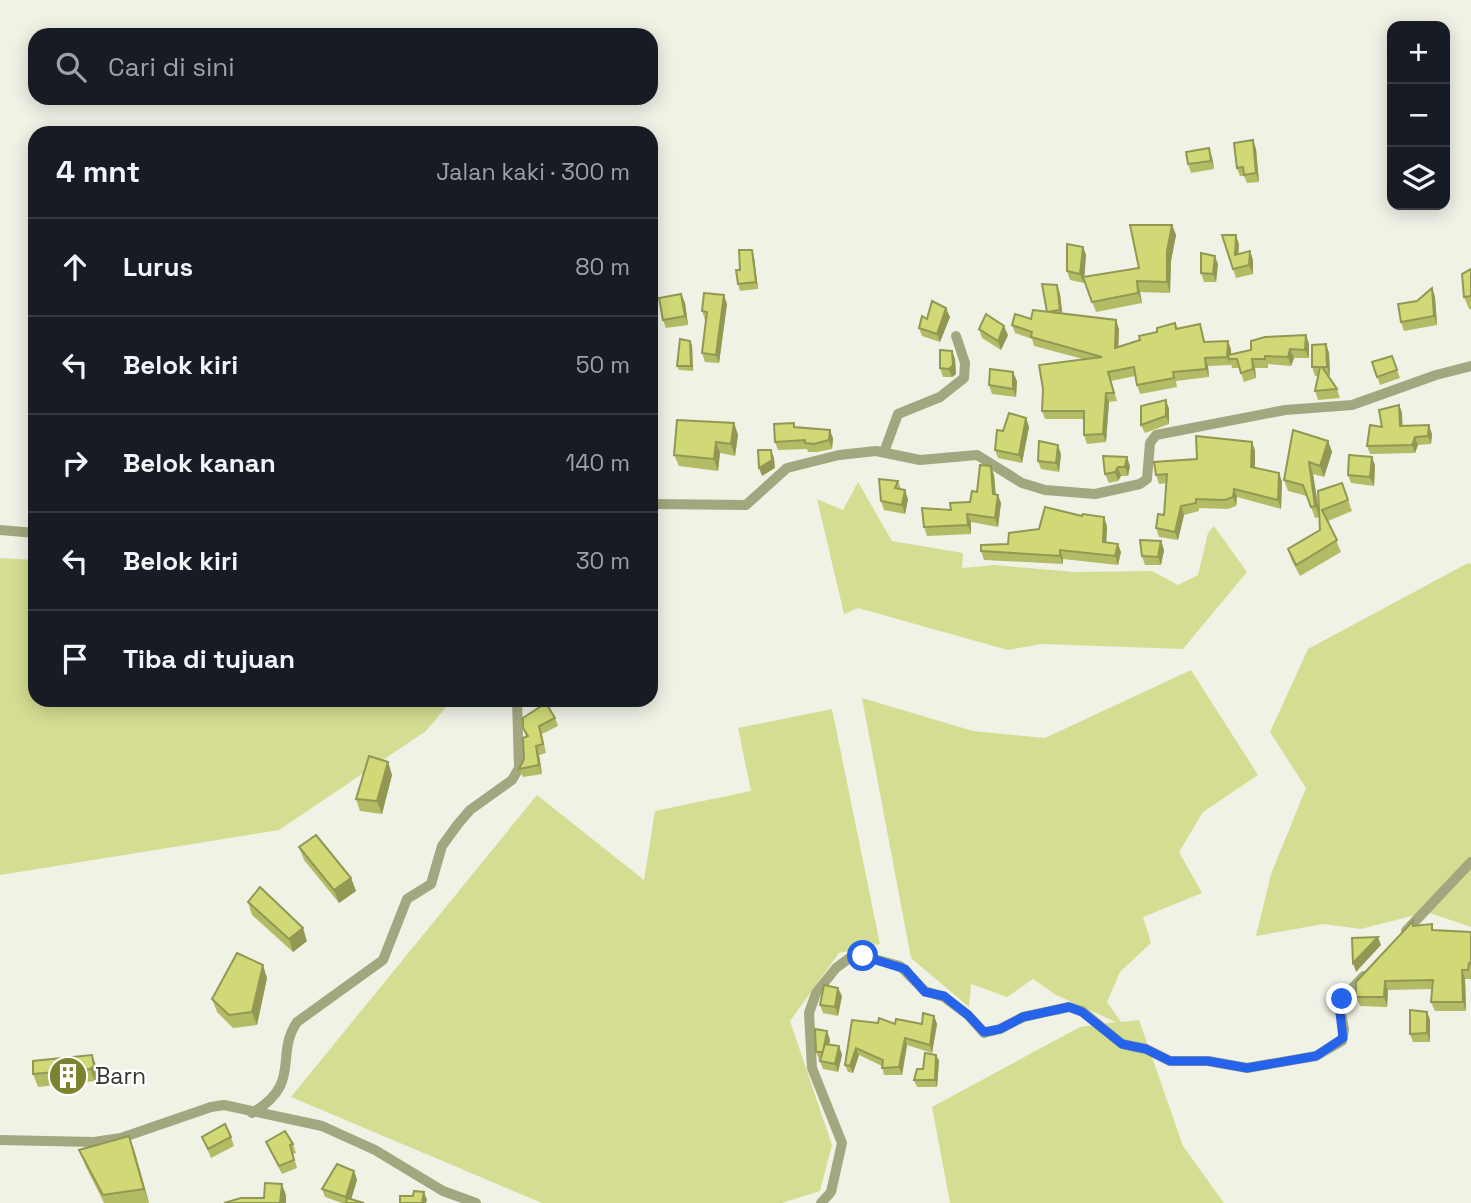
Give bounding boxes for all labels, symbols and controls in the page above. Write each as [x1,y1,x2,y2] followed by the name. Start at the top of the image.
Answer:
[1387,21,1450,210] map controls
[1387,21,1450,84] button: +
[28,28,658,105] search box
[52,48,90,86] icon: search
[108,50,235,84] text: Cari di sini
[1387,84,1450,147] button: −
[1387,147,1450,210] button: layers
[56,152,140,191] text: 4 mnt
[436,157,630,187] text: Jalan kaki · 300 m
[56,248,94,286] icon: ahead
[123,250,193,284] text: Lurus
[575,252,630,282] text: 80 m
[56,346,94,384] icon: left
[123,348,238,382] text: Belok kiri
[576,350,630,380] text: 50 m
[56,444,94,482] icon: right
[123,446,276,480] text: Belok kanan
[566,448,630,478] text: 140 m
[56,542,94,580] icon: left
[123,544,238,578] text: Belok kiri
[576,546,630,576] text: 30 m
[56,640,94,678] icon: arrive
[123,642,295,676] text: Tiba di tujuan
[847,940,878,971] route start
[1326,983,1357,1014] route end
[47,1055,89,1097] building icon: Barn
[95,1061,146,1091] place label: Barn

